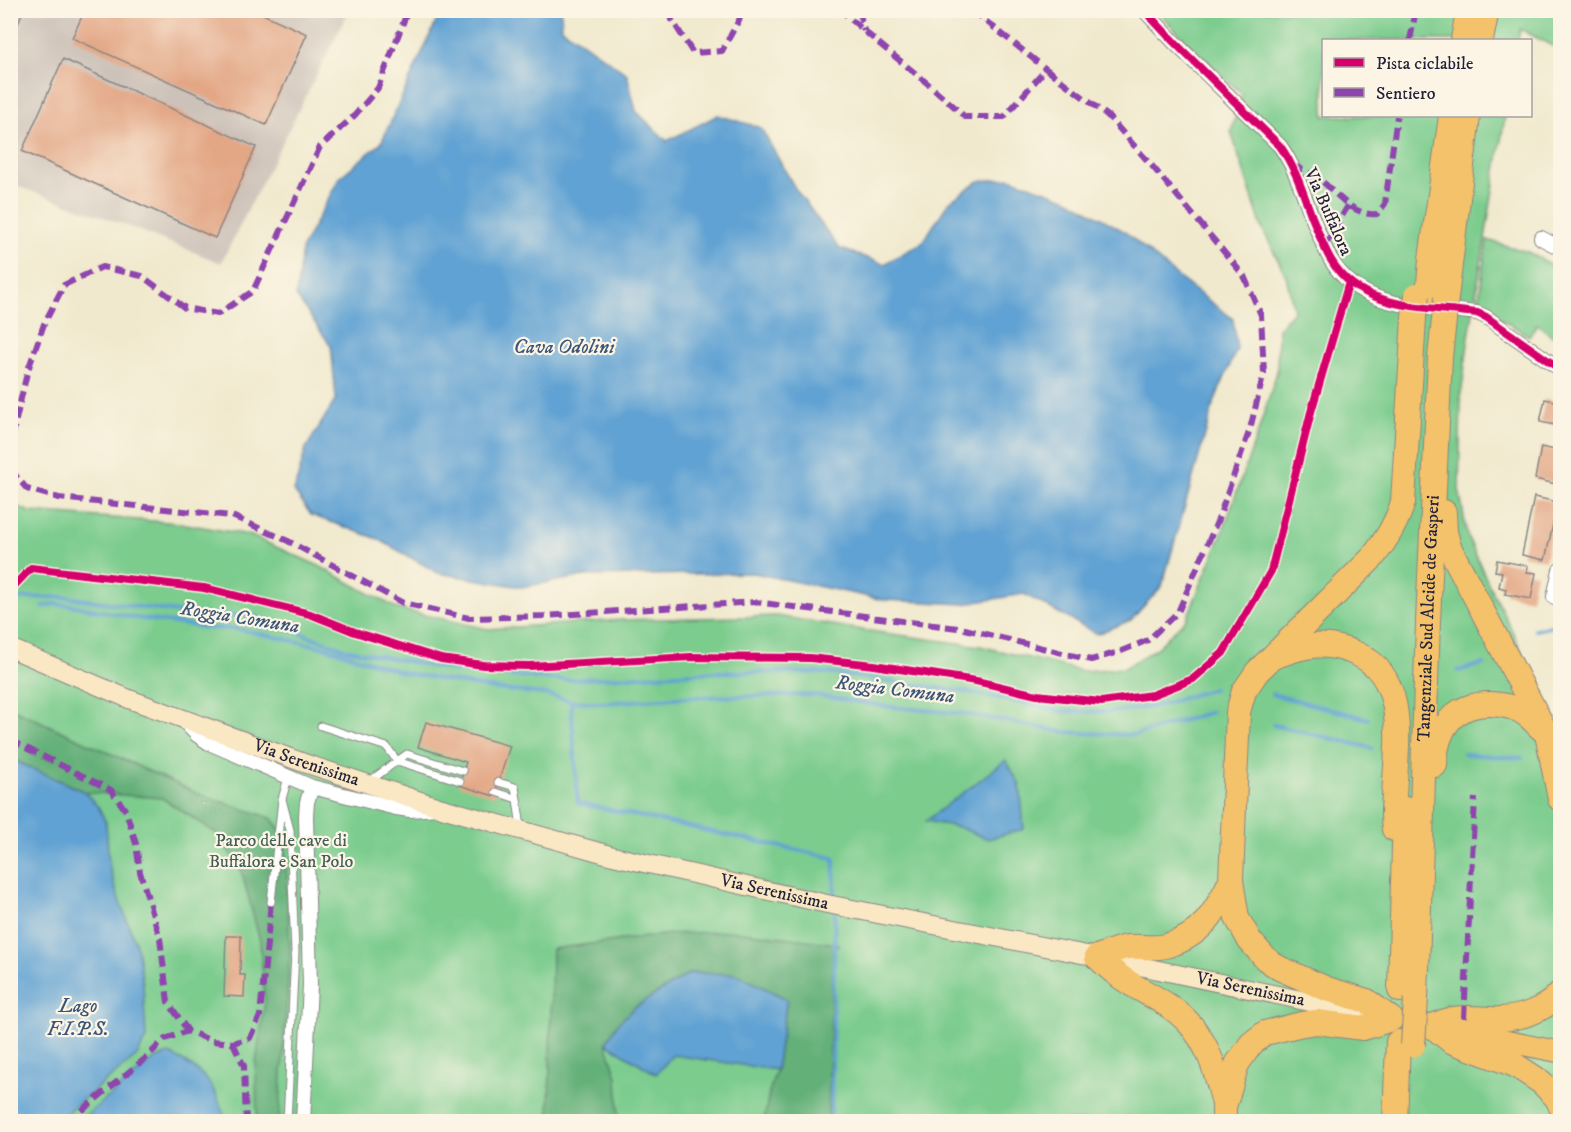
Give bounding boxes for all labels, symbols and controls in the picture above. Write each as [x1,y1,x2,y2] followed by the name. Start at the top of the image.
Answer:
[1322,39,1532,117] legend
[1376,53,1473,75] text: Pista ciclabile
[1376,83,1436,105] text: Sentiero
[1299,164,1357,260] street label: Via Buffalora
[513,335,616,360] water label: Cava Odolini
[1413,495,1445,742] street label: Tangenziale Sud Alcide de Gasperi
[178,596,301,640] water label: Roggia Comuna
[833,670,956,710] water label: Roggia Comuna
[250,734,362,791] street label: Via Serenissima
[209,830,354,873] park label: Parco delle cave di Buffalora e San Polo
[717,869,831,915] street label: Via Serenissima
[1193,967,1307,1012] street label: Via Serenissima
[47,994,109,1042] water label: Lago F.I.P.S.

